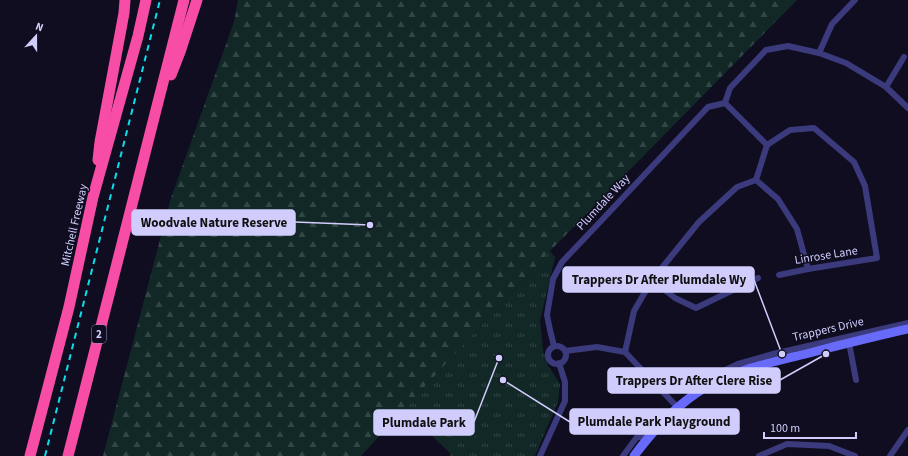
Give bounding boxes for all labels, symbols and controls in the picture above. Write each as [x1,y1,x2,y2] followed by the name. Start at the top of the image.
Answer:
[16,16,56,56] north arrow
[33,19,46,35] text: N
[573,170,634,234] street label: Plumdale Way
[57,182,92,268] street label: Mitchell Freeway
[132,210,295,235] callout: Woodvale Nature Reserve
[141,214,288,232] text: Woodvale Nature Reserve
[793,242,859,269] street label: Linrose Lane
[563,267,754,292] callout: Trappers Dr After Plumdale Wy
[572,271,747,289] text: Trappers Dr After Plumdale Wy
[791,313,865,346] street label: Trappers Drive
[92,325,106,343] road number: 2
[608,368,780,393] callout: Trappers Dr After Clere Rise
[616,372,772,390] text: Trappers Dr After Clere Rise
[570,409,739,434] callout: Plumdale Park Playground
[374,410,474,435] callout: Plumdale Park
[578,413,730,431] text: Plumdale Park Playground
[382,414,467,432] text: Plumdale Park
[764,414,856,440] scale bar
[770,420,800,437] text: 100 m

